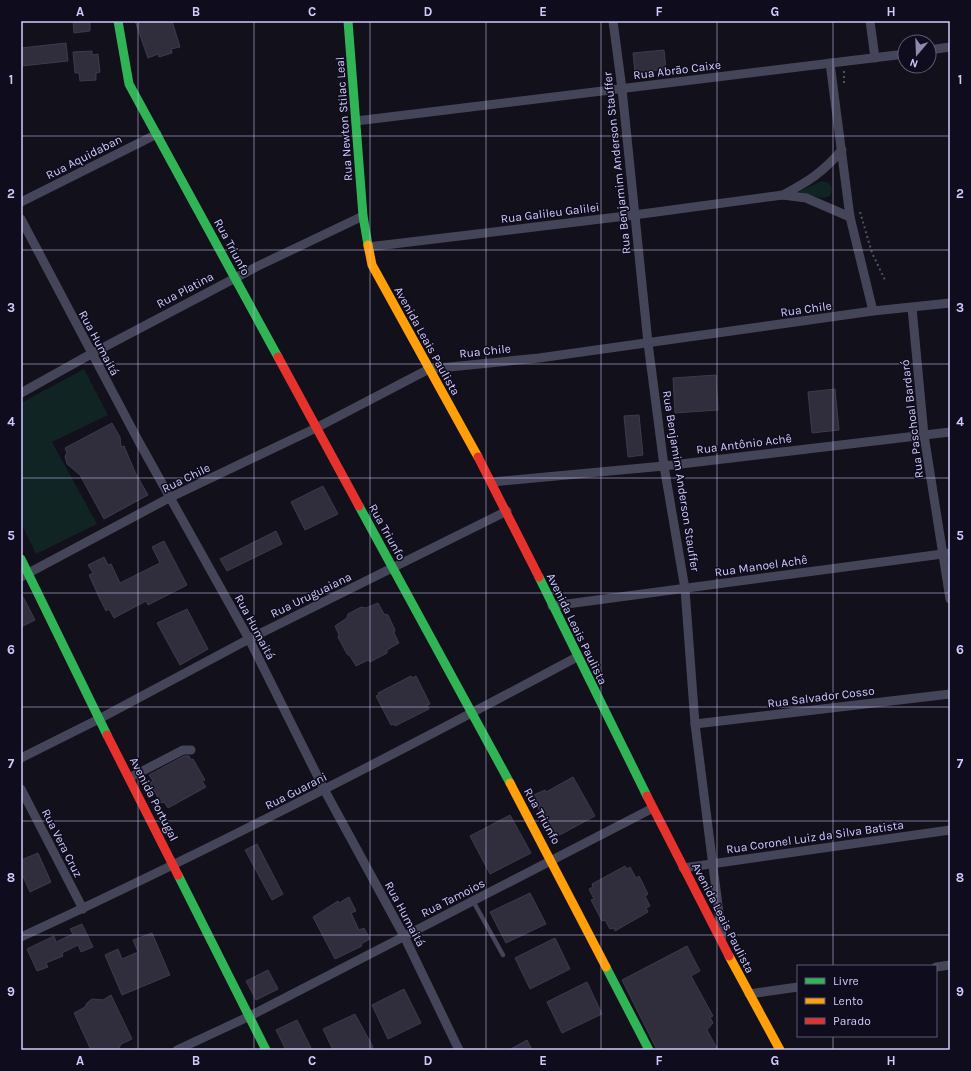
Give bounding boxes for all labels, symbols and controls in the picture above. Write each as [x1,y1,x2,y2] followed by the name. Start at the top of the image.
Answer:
[76,4,84,19] text: A
[192,4,200,19] text: B
[308,4,316,19] text: C
[424,4,433,19] text: D
[539,4,547,19] text: E
[655,4,663,19] text: F
[771,4,779,19] text: G
[886,4,896,19] text: H
[897,34,937,74] north arrow
[333,56,355,182] street label: Rua Newton Stilac Leal
[908,56,920,70] text: N
[632,58,722,82] street label: Rua Abrão Caixe
[600,70,634,255] street label: Rua Benjamim Anderson Stauffer
[9,72,13,87] text: 1
[958,72,962,87] text: 1
[44,132,124,182] street label: Rua Aquidaban
[7,186,15,201] text: 2
[956,186,964,201] text: 2
[500,200,600,226] street label: Rua Galileu Galilei
[211,216,253,278] street label: Rua Triunfo
[154,269,216,311] street label: Rua Platina
[391,284,463,398] street label: Avenida Leais Paulista
[779,298,833,320] street label: Rua Chile
[7,300,15,315] text: 3
[956,300,964,315] text: 3
[76,308,122,378] street label: Rua Humaitá
[459,341,511,361] street label: Rua Chile
[898,359,926,479] street label: Rua Paschoal Bardaró
[660,389,702,573] street label: Rua Benjamim Anderson Stauffer
[7,414,15,429] text: 4
[956,414,964,429] text: 4
[696,431,792,457] street label: Rua Antônio Achê
[160,460,212,496] street label: Rua Chile
[366,501,408,563] street label: Rua Triunfo
[7,528,15,543] text: 5
[956,528,964,543] text: 5
[714,553,808,579] street label: Rua Manoel Achê
[268,569,354,621] street label: Rua Uruguaiana
[544,571,610,687] street label: Avenida Leais Paulista
[232,592,278,662] street label: Rua Humaitá
[7,642,15,657] text: 6
[956,642,964,657] text: 6
[767,683,875,711] street label: Rua Salvador Cosso
[127,755,181,843] street label: Avenida Portugal
[8,756,15,771] text: 7
[957,756,964,771] text: 7
[263,769,329,813] street label: Rua Guarani
[521,785,563,847] street label: Rua Triunfo
[39,806,85,880] street label: Rua Vera Cruz
[725,818,905,856] street label: Rua Coronel Luiz da Silva Batista
[689,860,757,976] street label: Avenida Leais Paulista
[7,870,15,885] text: 8
[956,870,964,885] text: 8
[419,876,487,920] street label: Rua Tamoios
[382,879,428,949] street label: Rua Humaitá
[797,965,937,1037] legend
[833,974,859,988] text: Livre
[7,984,15,999] text: 9
[956,984,964,999] text: 9
[833,994,863,1008] text: Lento
[833,1014,871,1028] text: Parado
[76,1053,84,1068] text: A
[192,1053,200,1068] text: B
[308,1053,316,1068] text: C
[424,1053,433,1068] text: D
[539,1053,547,1068] text: E
[655,1053,663,1068] text: F
[771,1053,779,1068] text: G
[886,1053,896,1068] text: H

